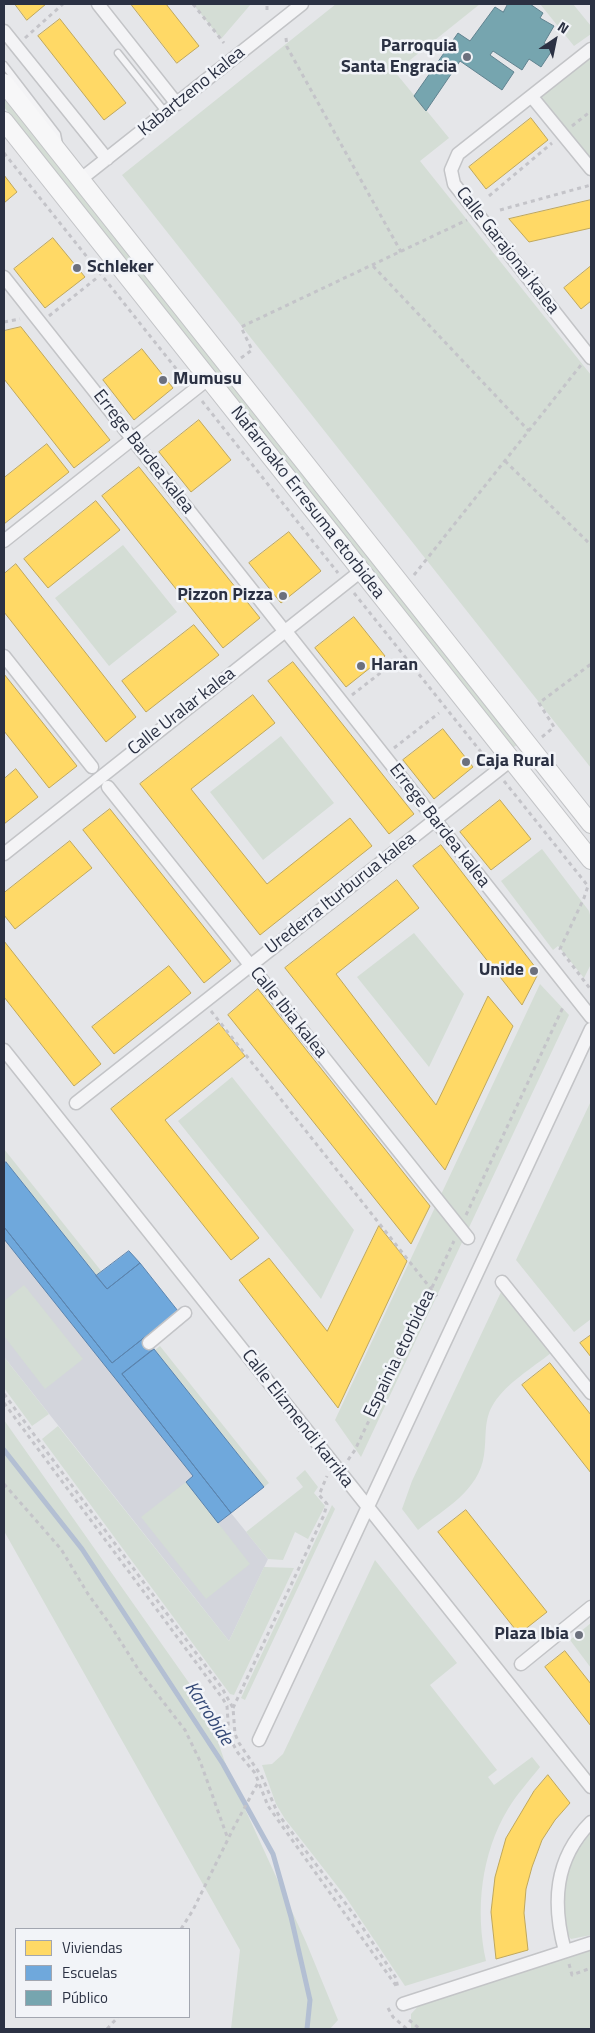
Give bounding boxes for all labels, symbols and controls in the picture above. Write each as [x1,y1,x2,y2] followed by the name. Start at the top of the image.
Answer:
[530,15,580,65] north arrow
[554,16,574,39] text: N
[341,36,457,78] place label: Parroquia Santa Engracia
[134,43,250,141] street label: Kabartzeno kalea
[461,51,473,63] marker: Parroquia Santa Engracia
[451,183,563,319] street label: Calle Garajonai kalea
[87,257,154,279] place label: Schleker
[71,262,83,274] marker: Schleker
[173,369,242,391] place label: Mumusu
[157,374,169,386] marker: Mumusu
[88,386,198,518] street label: Errege Bardea kalea
[225,402,389,604] street label: Nafarroako Erresuma etorbidea
[177,585,273,607] place label: Pizzon Pizza
[277,590,289,602] marker: Pizzon Pizza
[371,655,418,677] place label: Haran
[355,660,367,672] marker: Haran
[124,663,240,761] street label: Calle Uralar kalea
[476,751,555,773] place label: Caja Rural
[460,756,472,768] marker: Caja Rural
[384,760,494,892] street label: Errege Bardea kalea
[261,829,421,959] street label: Urederra Iturburua kalea
[479,960,524,982] place label: Unide
[245,963,331,1063] street label: Calle Ibia kalea
[528,965,540,977] marker: Unide
[360,1287,440,1421] street label: Espainia etorbidea
[236,1346,358,1492] street label: Calle Elizmendi karrika
[494,1624,569,1646] place label: Plaza Ibia
[573,1629,585,1641] marker: Plaza Ibia
[179,1678,237,1750] water label: Karrobide
[15,1928,190,2018] legend
[62,1936,123,1959] text: Viviendas
[62,1961,117,1984] text: Escuelas
[62,1986,108,2009] text: Público

